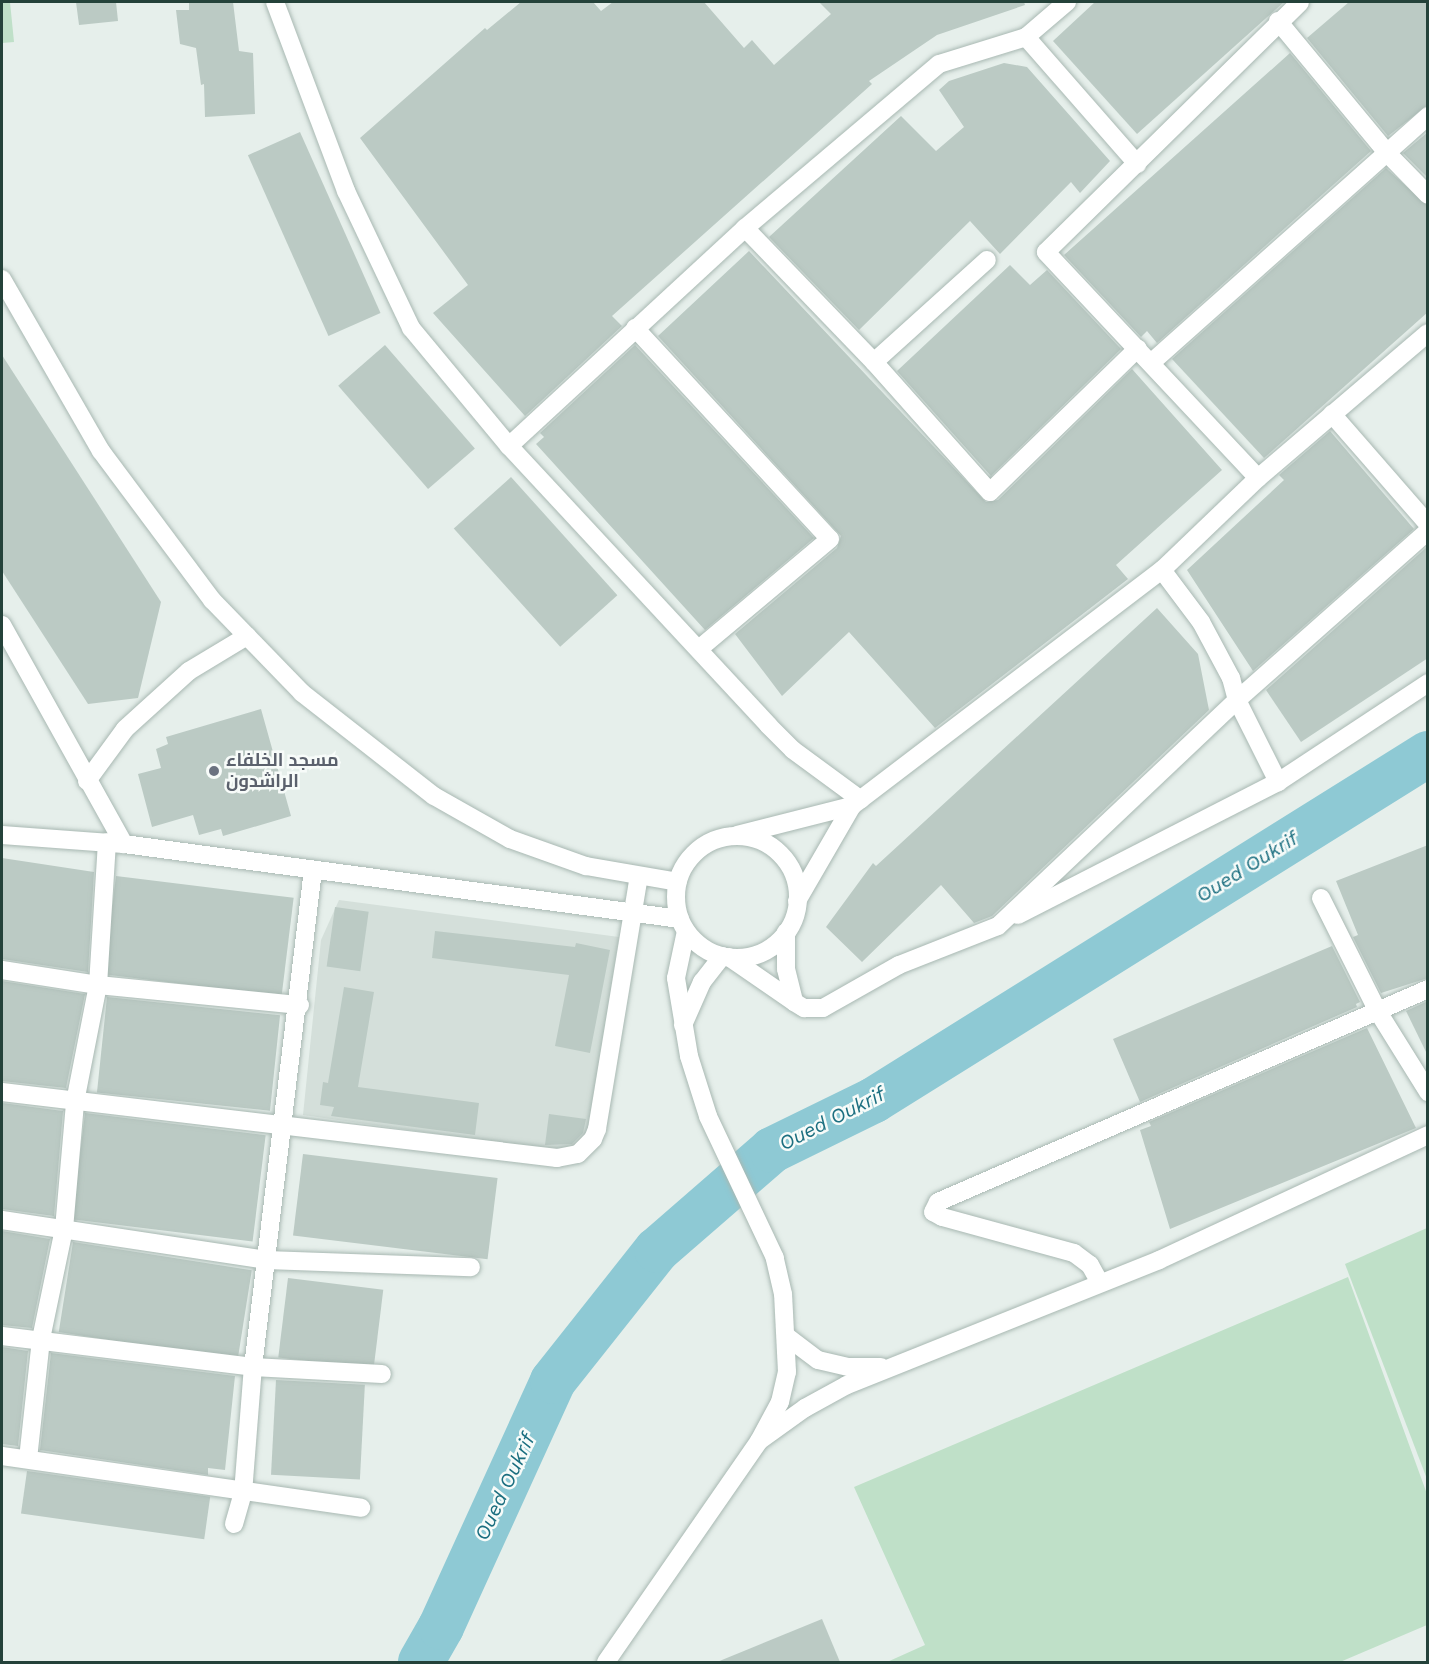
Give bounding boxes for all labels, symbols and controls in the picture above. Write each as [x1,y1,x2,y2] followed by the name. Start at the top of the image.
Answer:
[226,750,339,792] place label: مسجد الخلفاء الراشدون
[207,764,221,778] marker: مسجد الخلفاء الراشدون
[1192,826,1302,908] water label: Oued Oukrif
[775,1082,889,1156] water label: Oued Oukrif
[470,1430,540,1544] water label: Oued Oukrif

